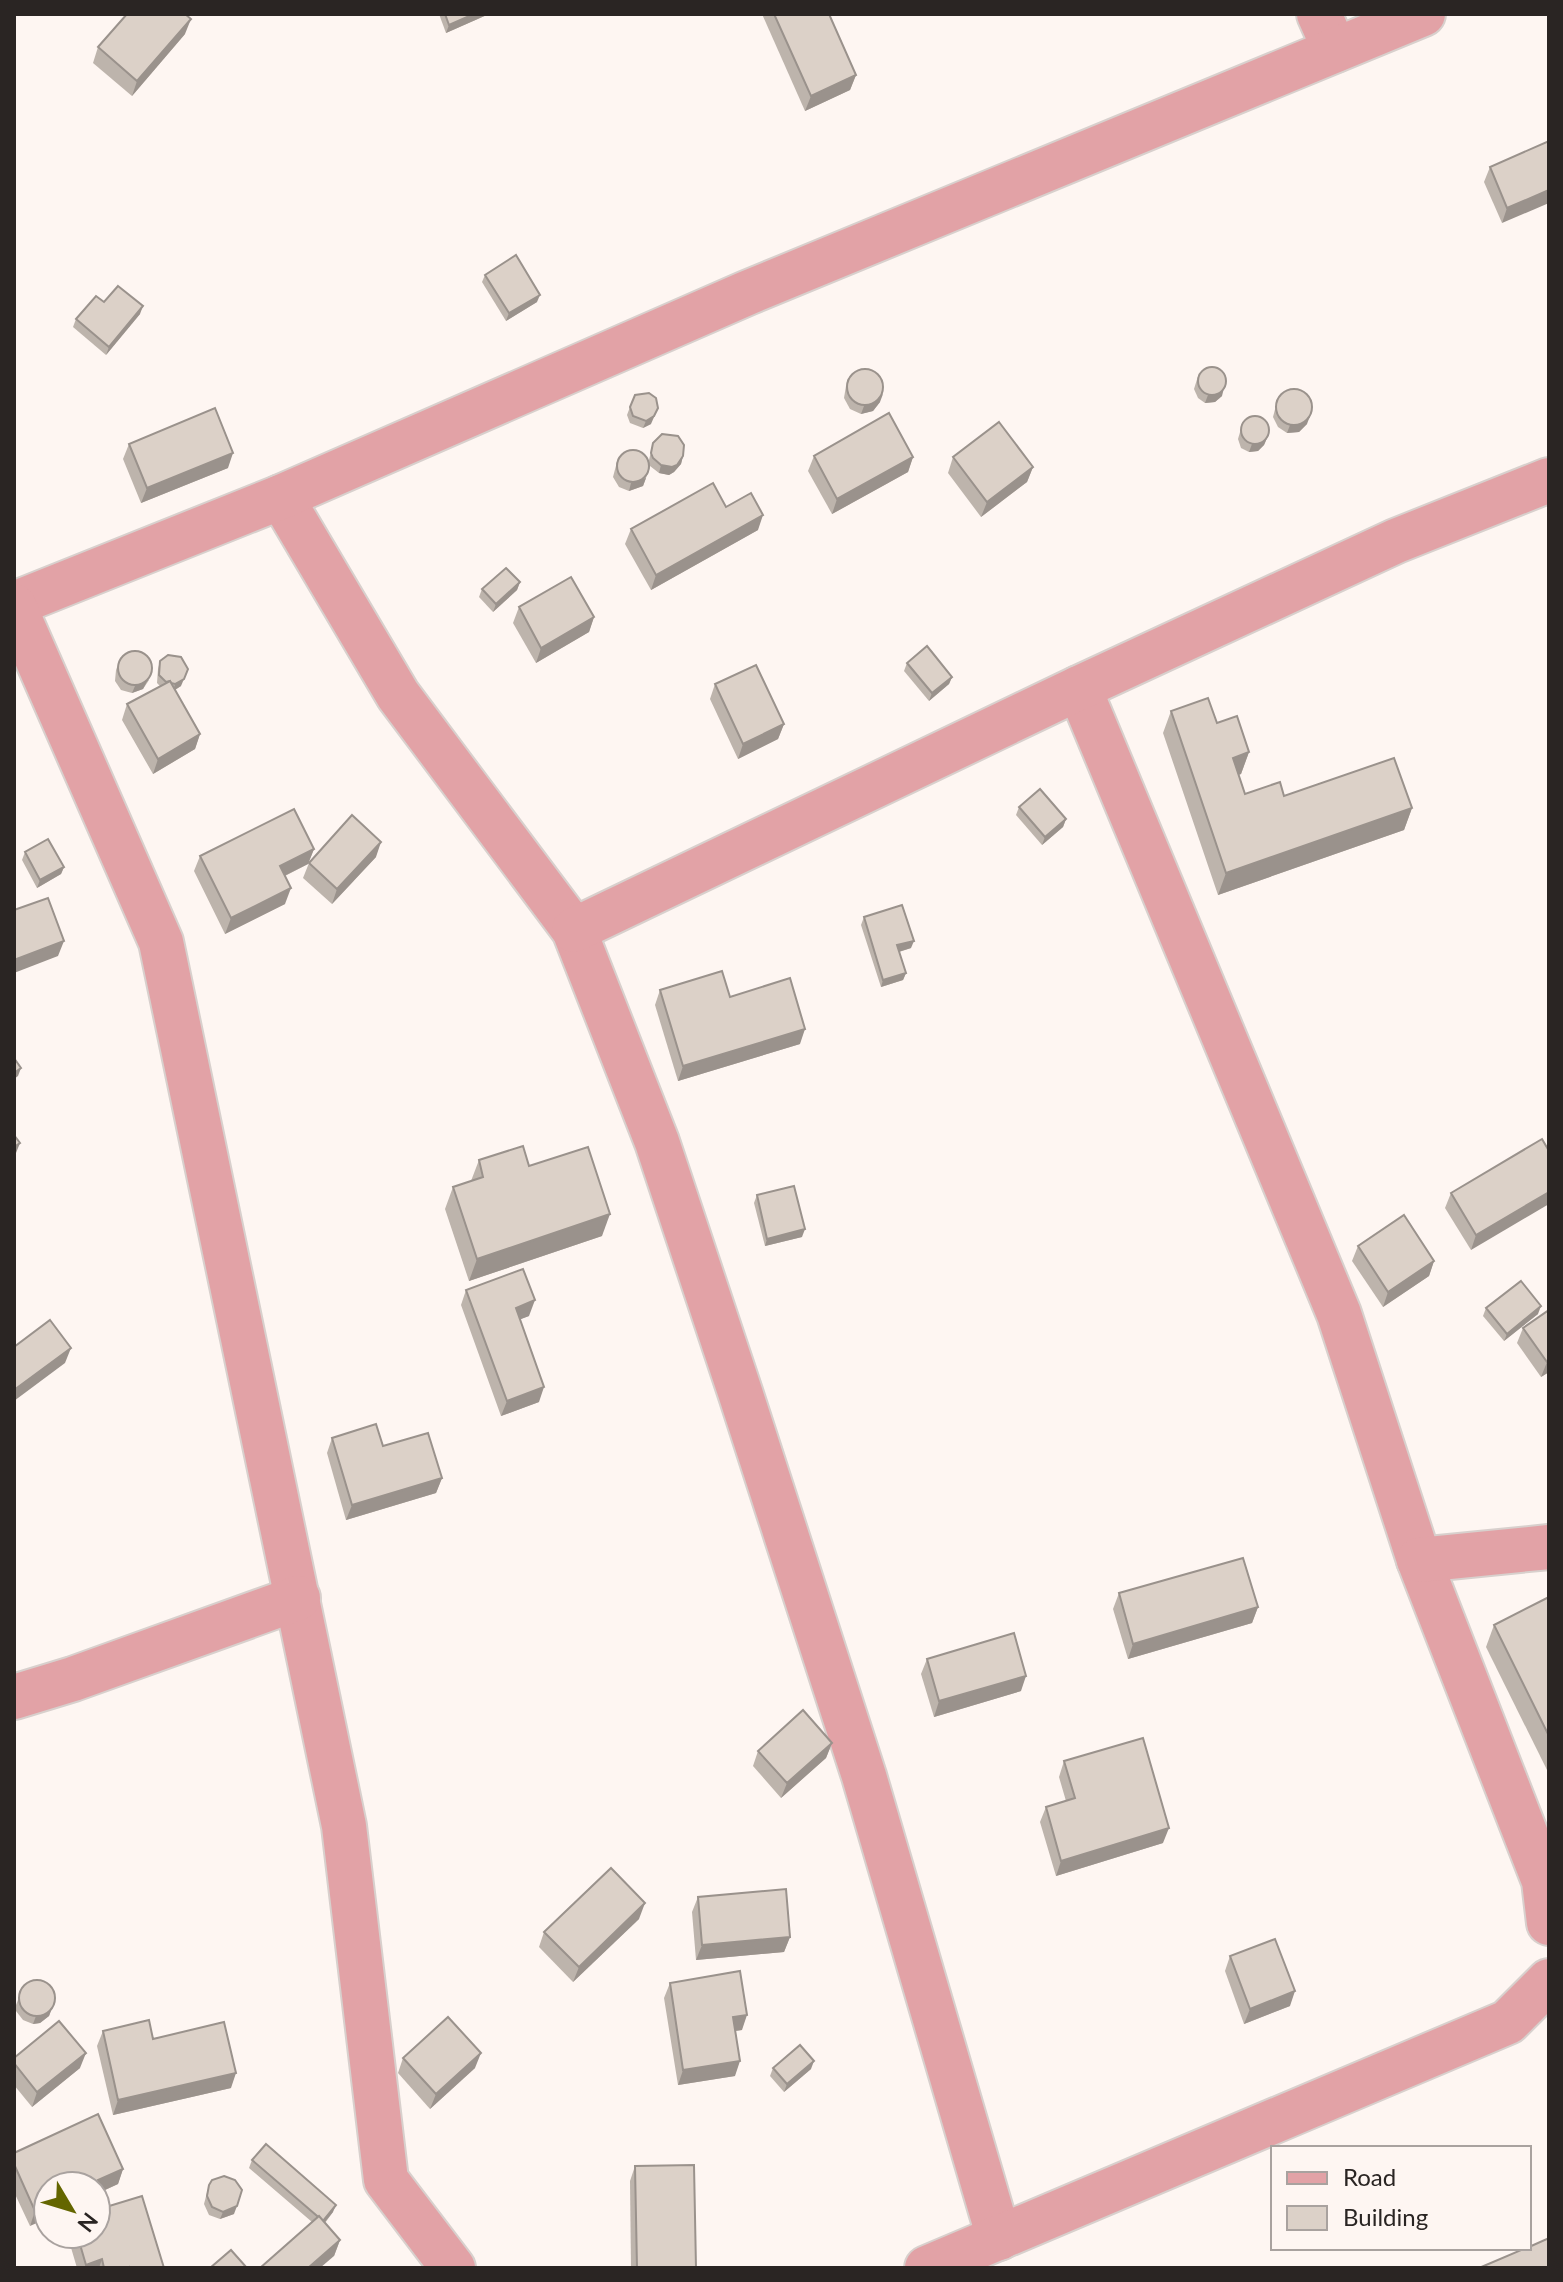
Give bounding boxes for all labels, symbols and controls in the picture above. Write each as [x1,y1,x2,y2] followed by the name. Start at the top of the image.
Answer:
[1271,2146,1531,2250] legend
[1343,2162,1396,2191] text: Road
[32,2170,112,2250] north arrow
[1343,2202,1428,2231] text: Building
[72,2208,104,2238] text: N

